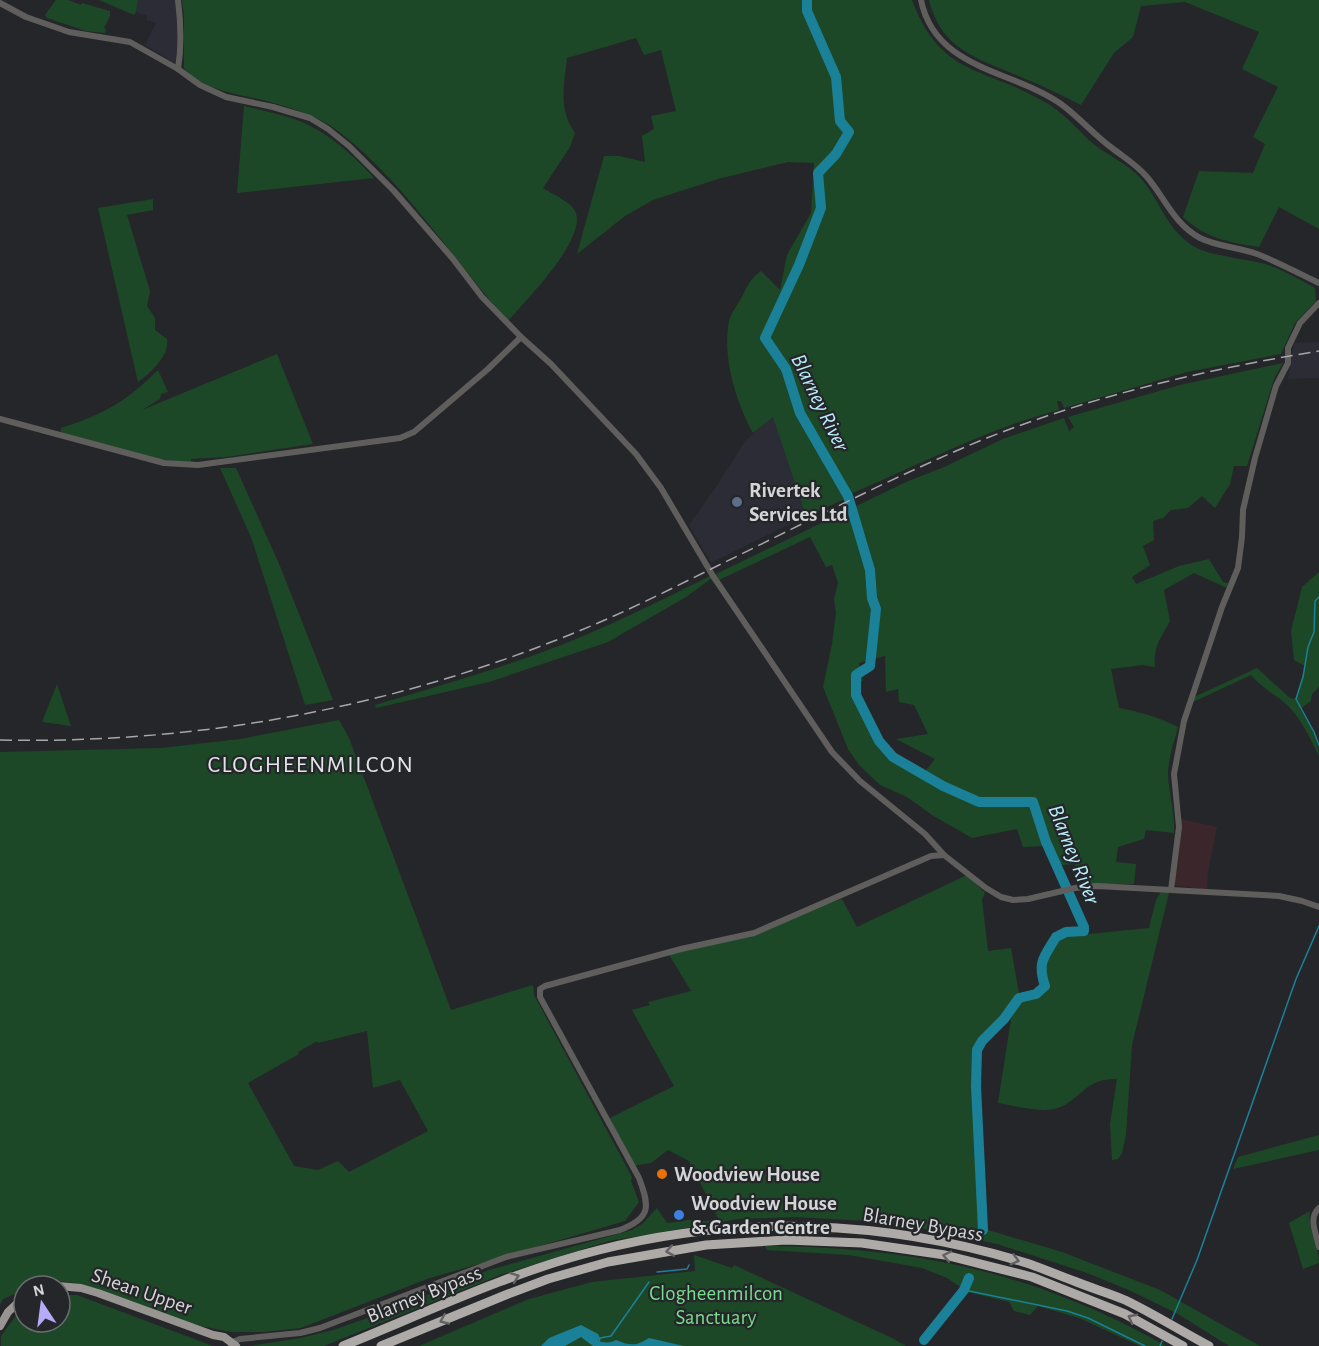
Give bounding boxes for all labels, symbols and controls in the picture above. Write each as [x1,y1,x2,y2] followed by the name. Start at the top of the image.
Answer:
[787,350,853,455] water label: Blarney River
[749,480,848,525] place label: Rivertek Services Ltd
[730,495,744,509] marker: Rivertek Services Ltd
[208,753,414,777] district label: CLOGHEENMILCON
[1044,802,1104,908] water label: Blarney River
[674,1164,820,1185] place label: Woodview House
[655,1167,669,1181] marker: Woodview House
[691,1193,837,1238] place label: Woodview House & Garden Centre
[861,1204,985,1245] street label: Blarney Bypass
[672,1208,686,1222] marker: Woodview House & Garden Centre
[665,1244,675,1257] one-way arrow
[943,1251,953,1264] one-way arrow
[1009,1253,1020,1265] one-way arrow
[364,1262,485,1327] street label: Blarney Bypass
[89,1265,195,1319] street label: Shean Upper
[509,1272,519,1285] one-way arrow
[12,1274,72,1334] north arrow
[32,1281,46,1299] text: N
[649,1283,783,1328] park label: Clogheenmilcon Sanctuary
[439,1313,450,1325] one-way arrow
[1127,1314,1138,1325] one-way arrow

